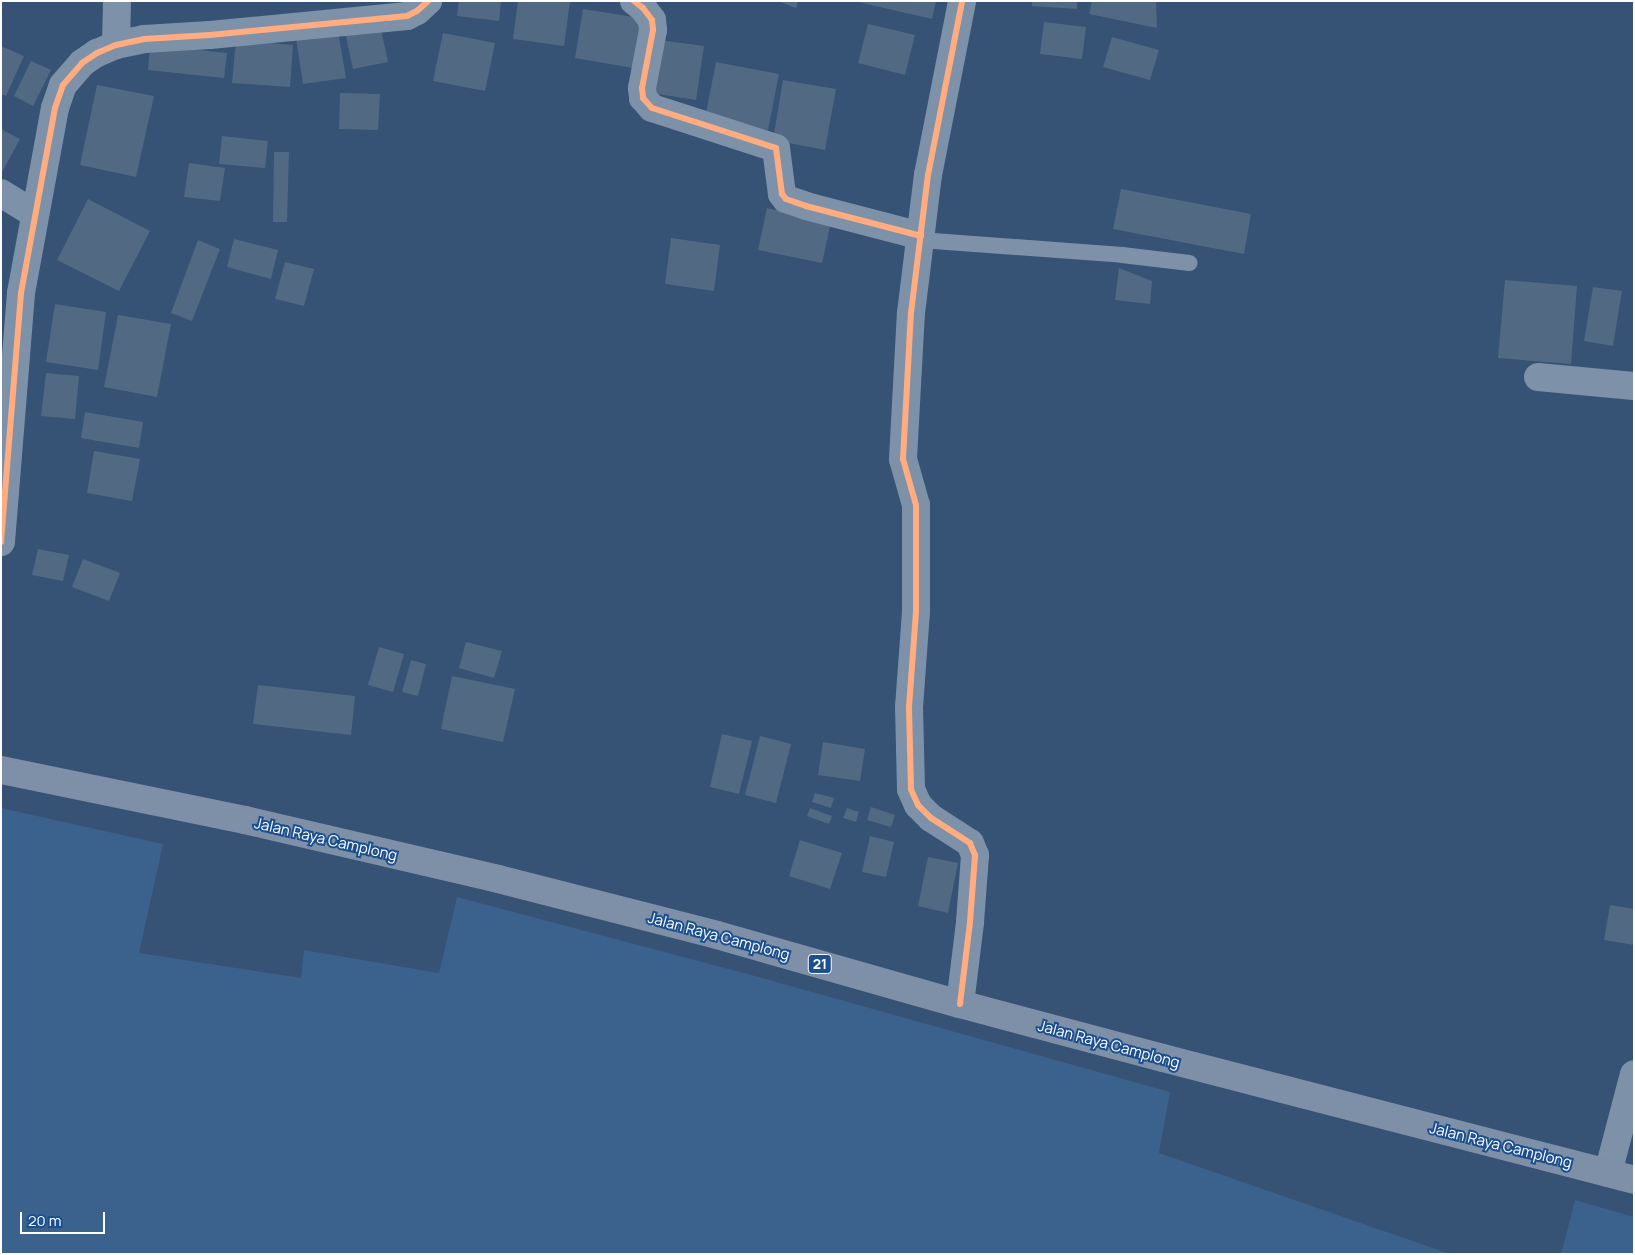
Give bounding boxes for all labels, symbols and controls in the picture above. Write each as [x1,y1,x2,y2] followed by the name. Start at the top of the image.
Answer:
[253,814,399,864] street label: Jalan Raya Camplong
[646,908,792,964] street label: Jalan Raya Camplong
[808,952,832,976] road number: 21
[1036,1016,1182,1072] street label: Jalan Raya Camplong
[1428,1119,1574,1171] street label: Jalan Raya Camplong
[22,1202,108,1234] scale bar
[28,1210,61,1231] text: 20 m

